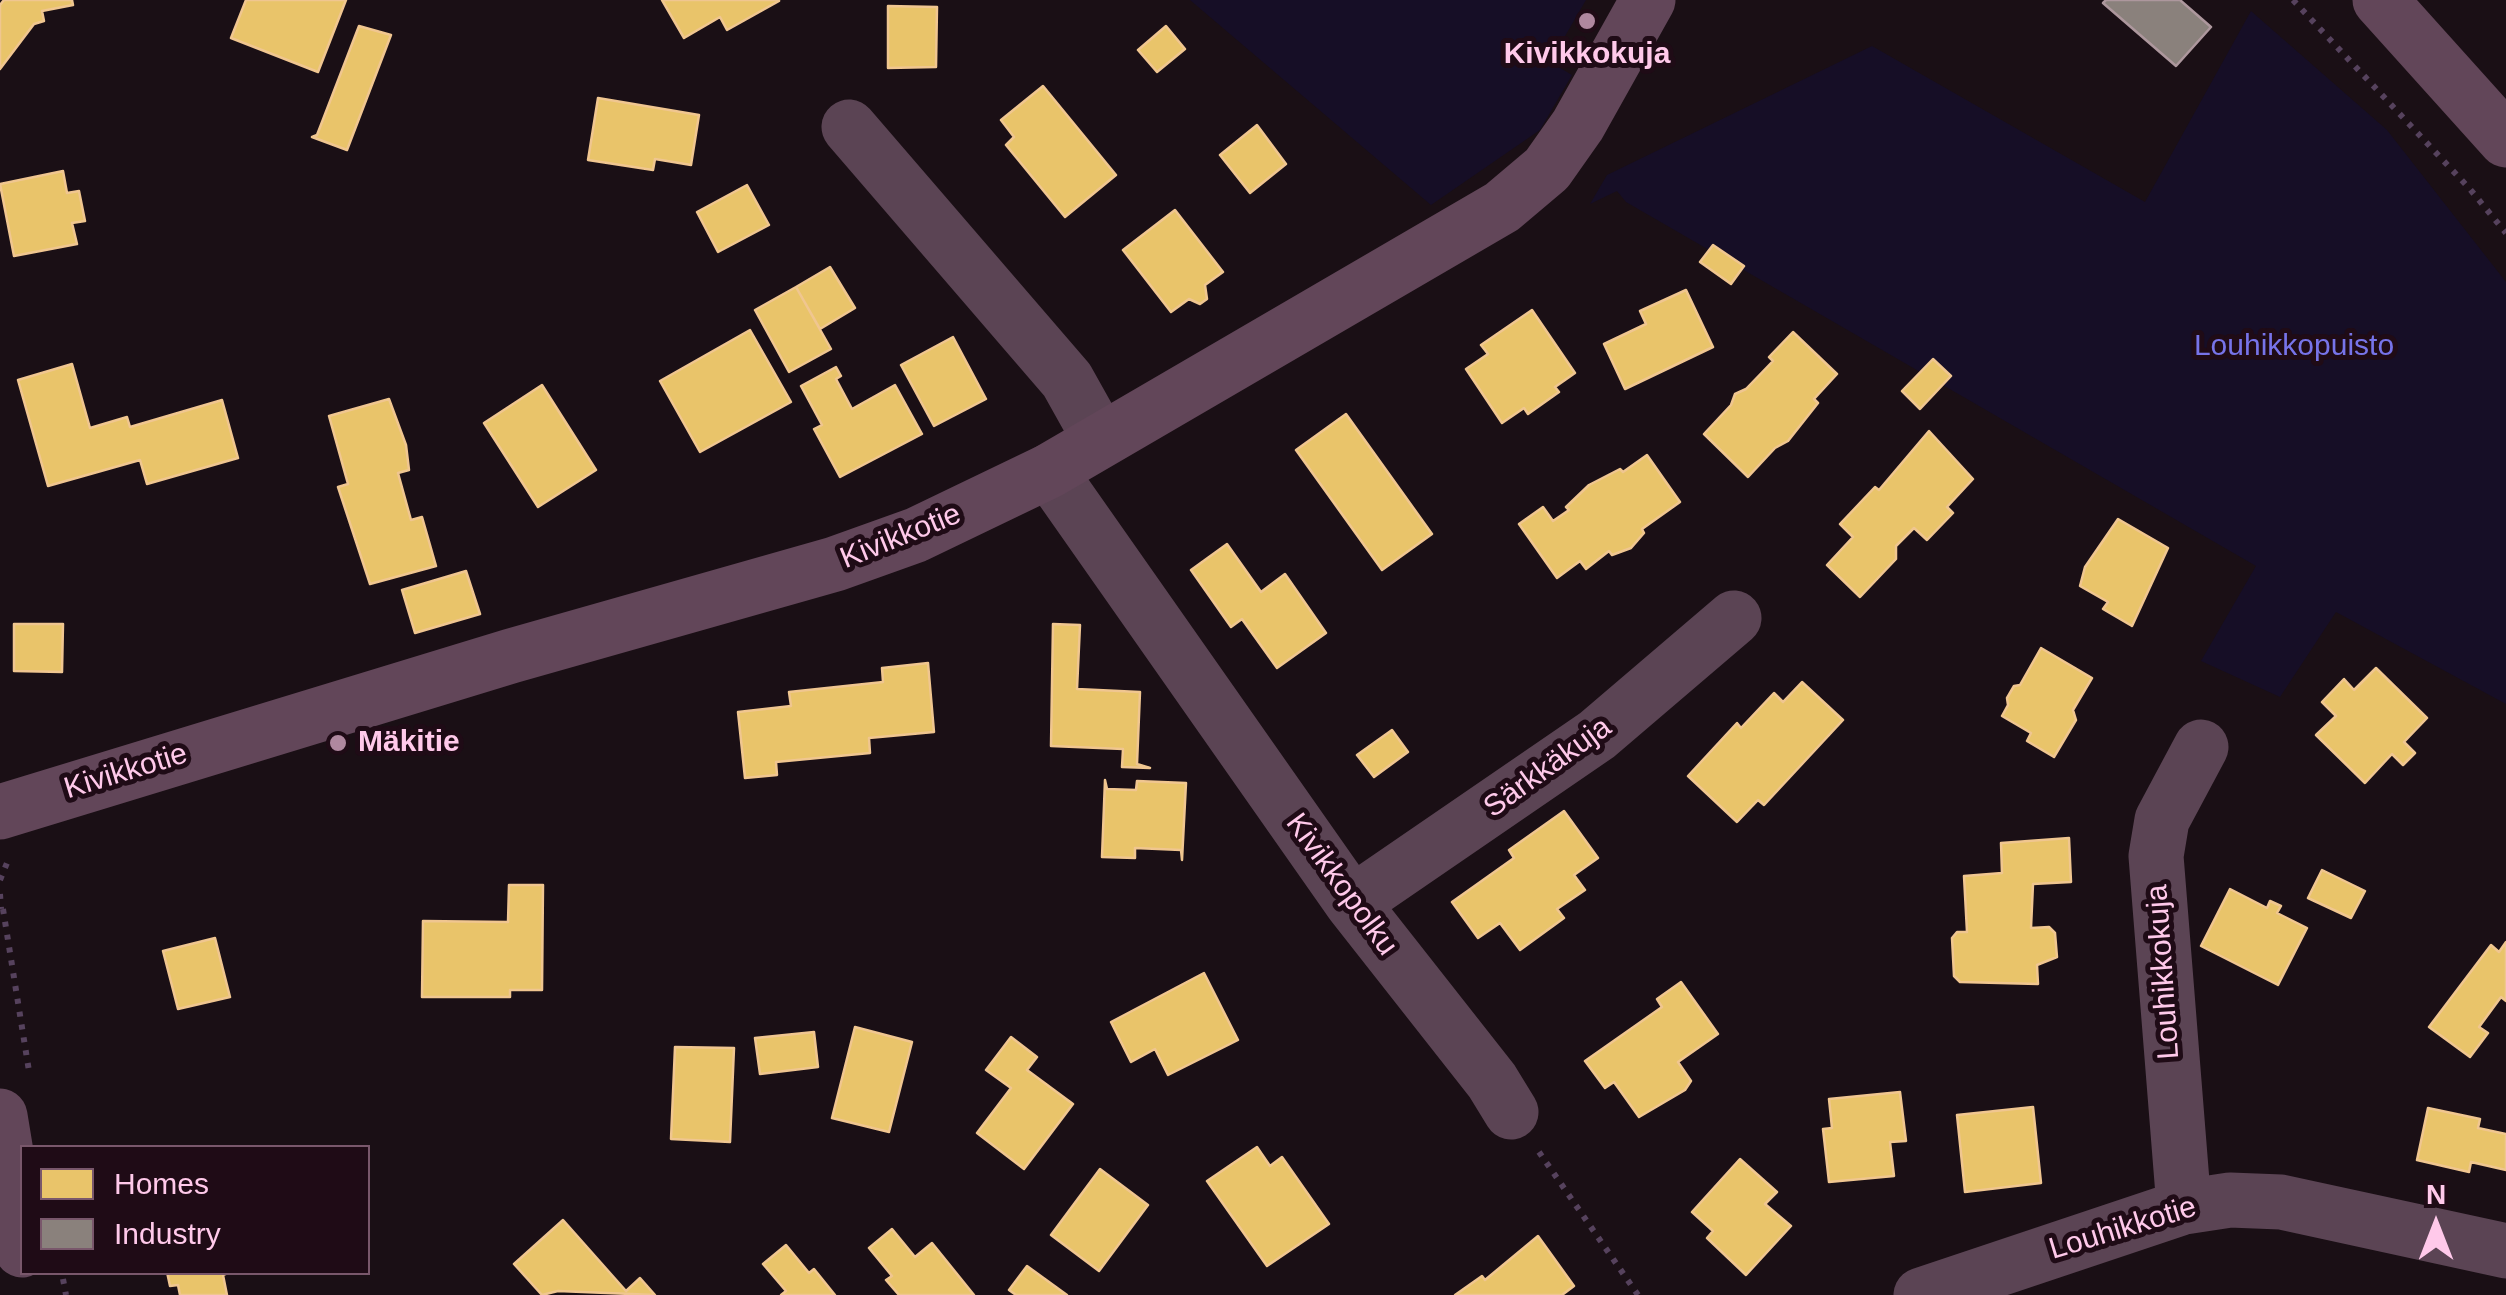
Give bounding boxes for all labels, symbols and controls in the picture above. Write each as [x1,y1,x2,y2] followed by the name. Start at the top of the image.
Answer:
[1576,10,1598,32] marker: Kivikkokuja
[1504,37,1670,73] place label: Kivikkokuja
[2194,329,2394,365] park label: Louhikkopuisto
[836,497,966,577] street label: Kivikkotie
[1477,710,1619,826] street label: Särkkäkuja
[358,725,460,761] place label: Mäkitie
[327,732,349,754] marker: Mäkitie
[60,736,192,808] street label: Kivikkotie
[1277,807,1405,963] street label: Kivikkopolku
[2140,883,2188,1061] street label: Louhikkokuja
[20,1145,370,1275] legend
[114,1167,209,1200] text: Homes
[2386,1175,2486,1275] north arrow
[2426,1179,2446,1210] text: N
[2045,1190,2201,1268] street label: Louhikkotie
[114,1217,221,1250] text: Industry

